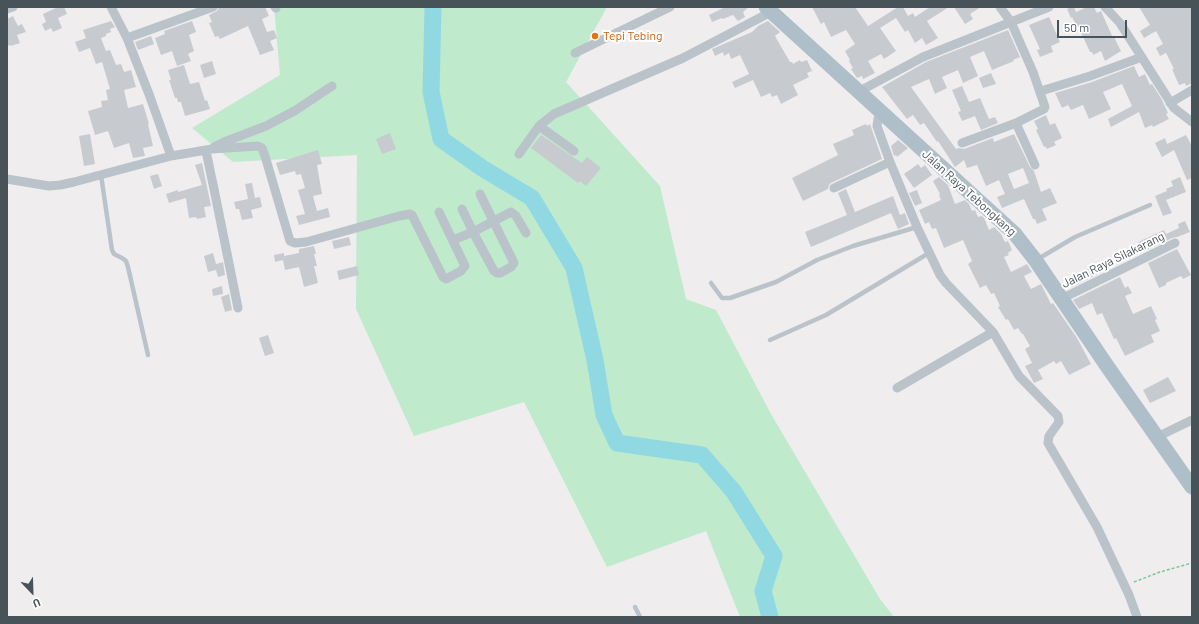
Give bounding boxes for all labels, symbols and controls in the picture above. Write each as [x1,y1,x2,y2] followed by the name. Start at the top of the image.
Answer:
[1059,12,1129,38] scale bar
[1064,20,1089,34] text: 50 m
[603,29,662,43] place label: Tepi Tebing
[590,31,600,41] marker: Tepi Tebing
[919,147,1019,239] street label: Jalan Raya Tebongkang
[1059,229,1167,291] street label: Jalan Raya Silakarang
[12,572,52,612] north arrow
[31,596,43,611] text: U

